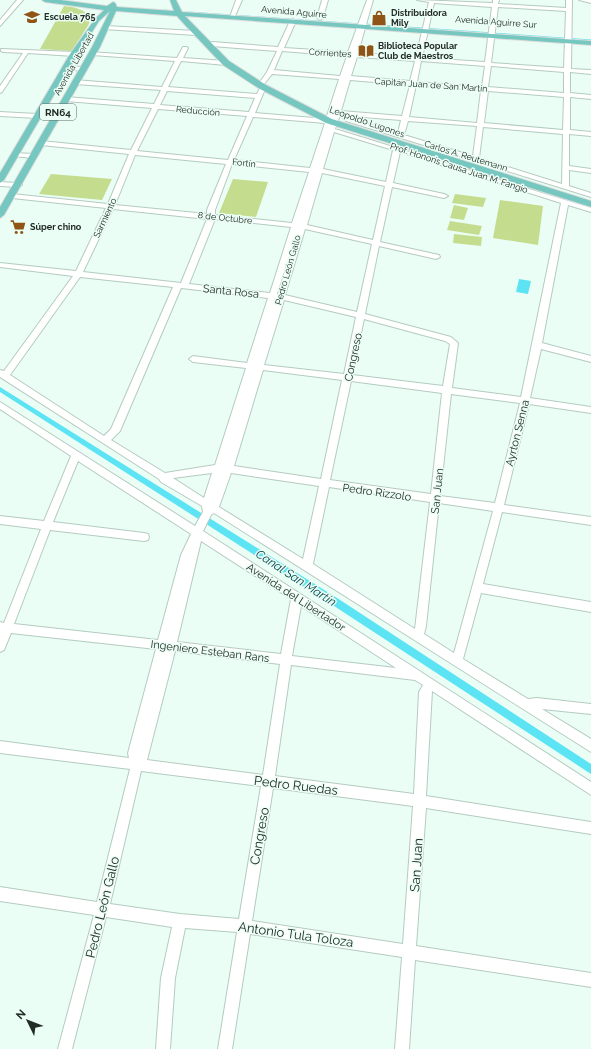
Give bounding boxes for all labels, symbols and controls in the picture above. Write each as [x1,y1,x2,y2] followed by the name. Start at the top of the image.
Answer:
[261,4,328,20] street label: Avenida Aguirre
[23,8,41,26] school or university icon: Escuela 765
[391,8,447,28] place label: Distribuidora Mily
[370,9,388,27] shop icon: Distribuidora Mily
[44,12,96,22] place label: Escuela 765
[455,14,538,30] street label: Avenida Aguirre Sur
[52,31,96,97] street label: Avenida Libertad
[378,41,458,61] place label: Biblioteca Popular Club de Maestros
[357,42,375,60] library icon: Biblioteca Popular Club de Maestros
[308,47,352,59] street label: Corrientes
[374,76,488,94] street label: Capitán Juan de San Martín
[40,104,76,120] road number: RN64
[175,104,221,118] street label: Reducción
[328,104,406,140] street label: Leopoldo Lugones
[423,139,509,173] street label: Carlos A. Reutemann
[389,141,529,195] street label: Prof. Honoris Causa Juan M. Fangio
[232,157,256,169] street label: Fortín
[91,197,119,239] street label: Sarmiento
[197,210,253,226] street label: 8 de Octubre
[9,218,27,236] supermarket icon: Súper chino
[30,222,82,232] place label: Súper chino
[273,234,303,306] street label: Pedro León Gallo
[202,282,260,301] street label: Santa Rosa
[342,331,365,383] street label: Congreso
[503,398,532,468] street label: Ayrton Senna
[429,468,446,514] street label: San Juan
[342,481,413,504] street label: Pedro Rizzolo
[253,547,339,609] water label: Canal San Martín
[244,561,348,634] street label: Avenida del Libertador
[150,638,270,665] street label: Ingeniero Esteban Rans
[253,773,339,798] street label: Pedro Ruedas
[247,806,272,866] street label: Congreso
[407,838,426,893] street label: San Juan
[83,855,122,959] street label: Pedro León Gallo
[237,919,355,950] street label: Antonio Tula Toloza
[8,1001,48,1041] north arrow
[13,1007,29,1022] text: N

